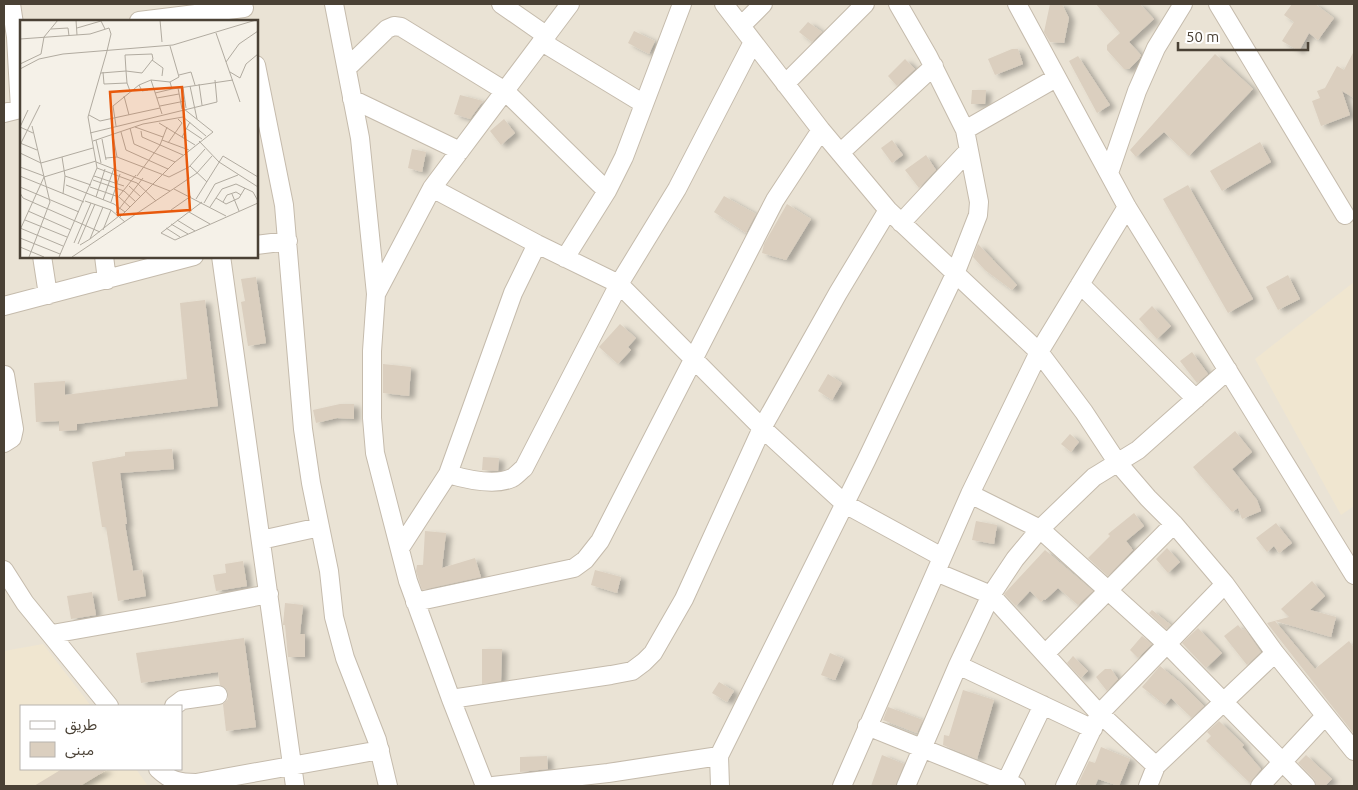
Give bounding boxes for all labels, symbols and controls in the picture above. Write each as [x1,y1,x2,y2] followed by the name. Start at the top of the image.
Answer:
[20,20,258,258] inset map
[1178,20,1308,52] scale bar
[1186,28,1219,45] text: 50 m
[20,705,182,770] legend
[65,716,97,735] text: طريق
[65,741,94,759] text: مبنى

